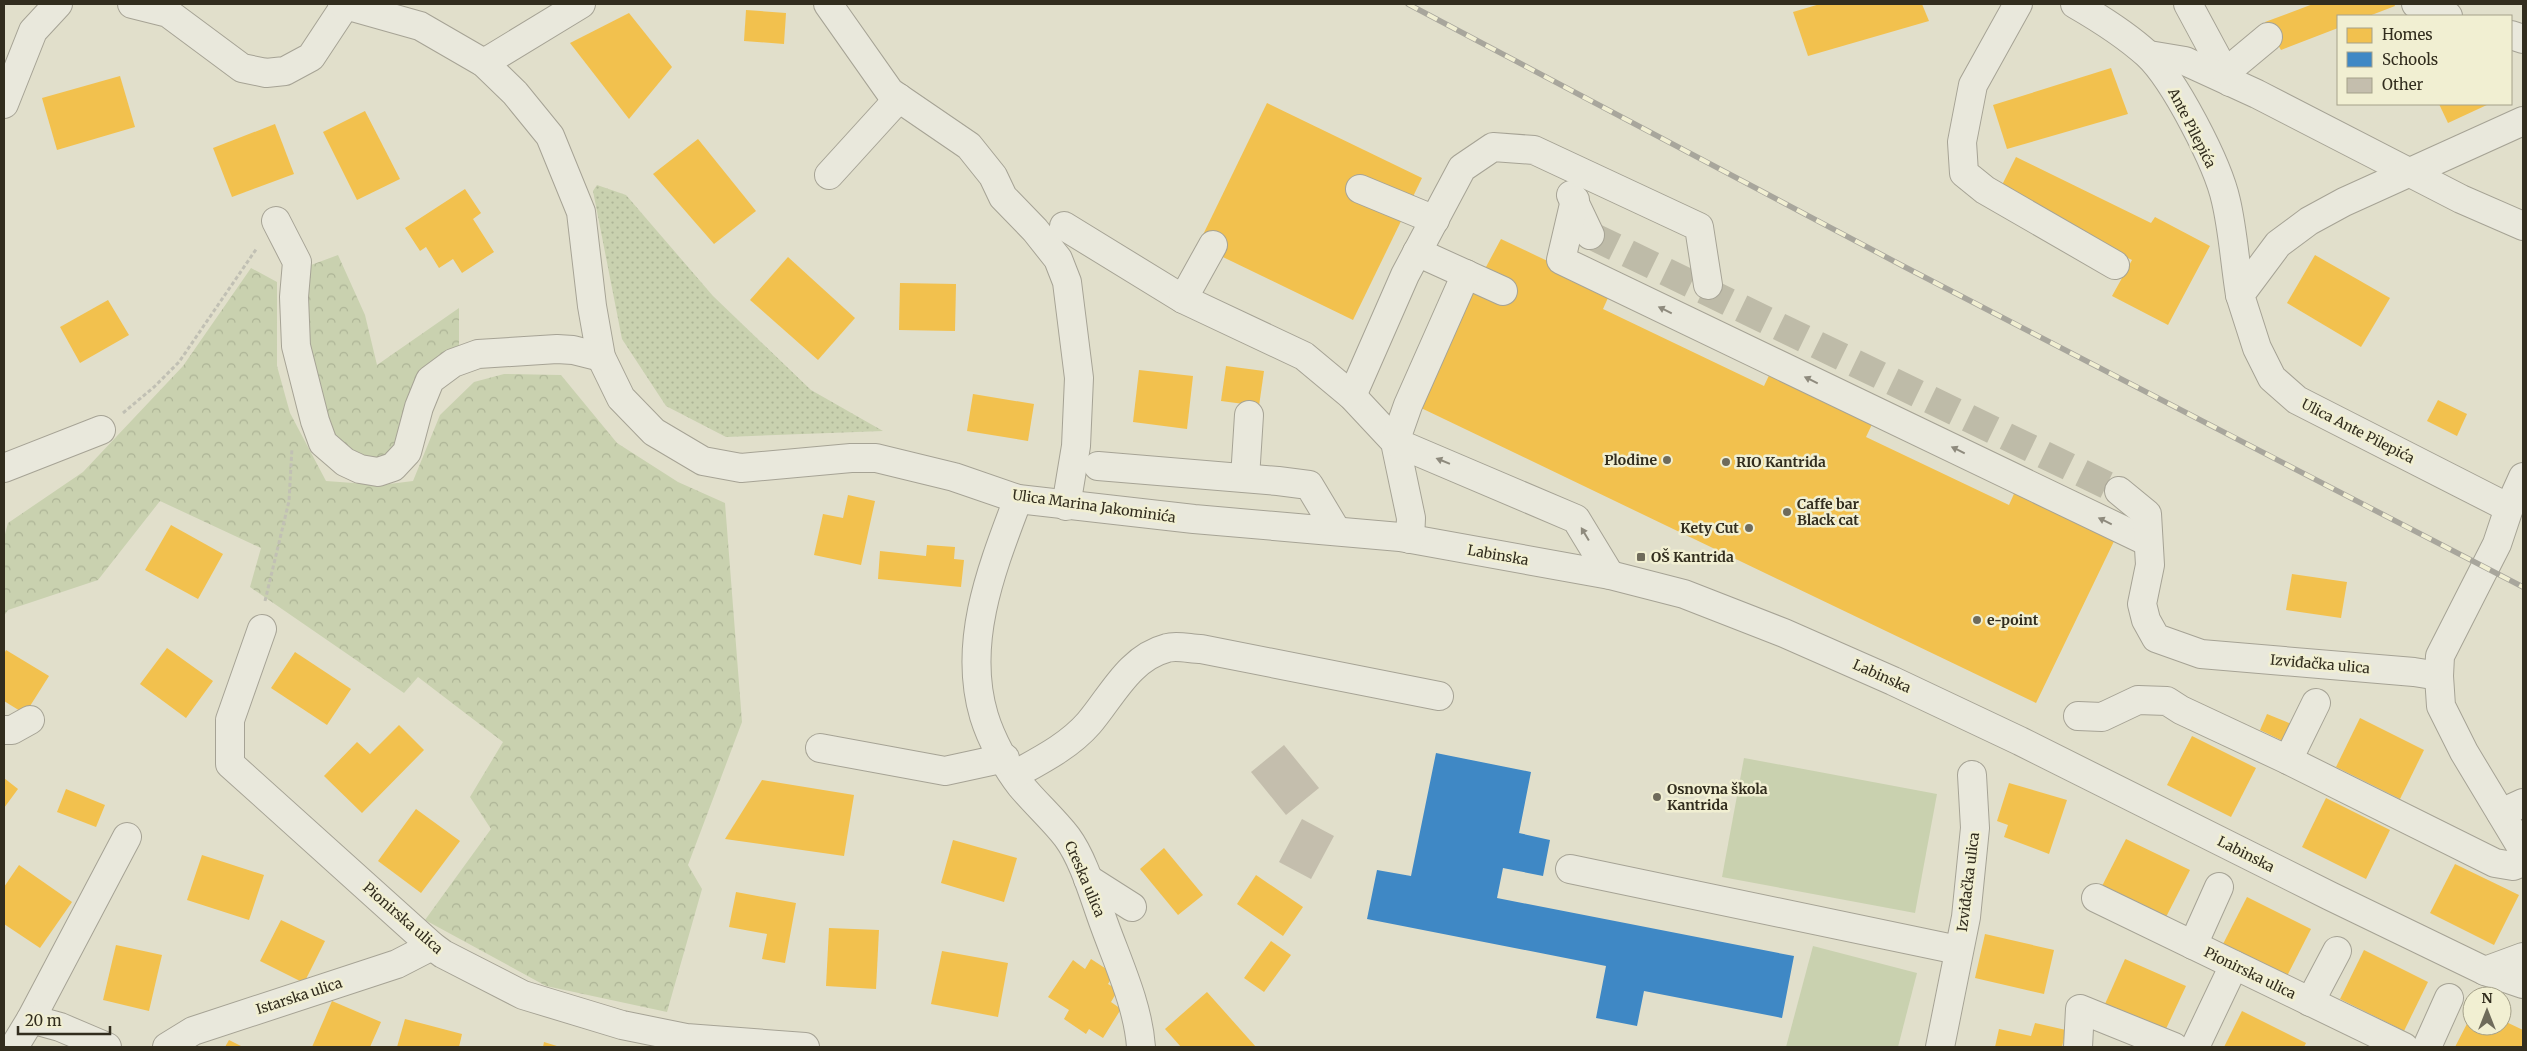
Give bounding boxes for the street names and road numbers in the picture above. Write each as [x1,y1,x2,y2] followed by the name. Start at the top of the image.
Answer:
[2164,84,2220,171] street label: Ante Pilepića
[2298,395,2418,467] street label: Ulica Ante Pilepića
[1011,486,1177,526] street label: Ulica Marina Jakominića
[1466,541,1530,569] street label: Labinska
[2269,651,2371,677] street label: Izviđačka ulica
[1850,655,1914,697] street label: Labinska
[1953,831,1983,933] street label: Izviđačka ulica
[2214,832,2278,876] street label: Labinska
[1061,838,1109,920] street label: Creska ulica
[359,878,447,958] street label: Pionirska ulica
[2201,943,2299,1003] street label: Pionirska ulica
[254,973,345,1018] street label: Istarska ulica

